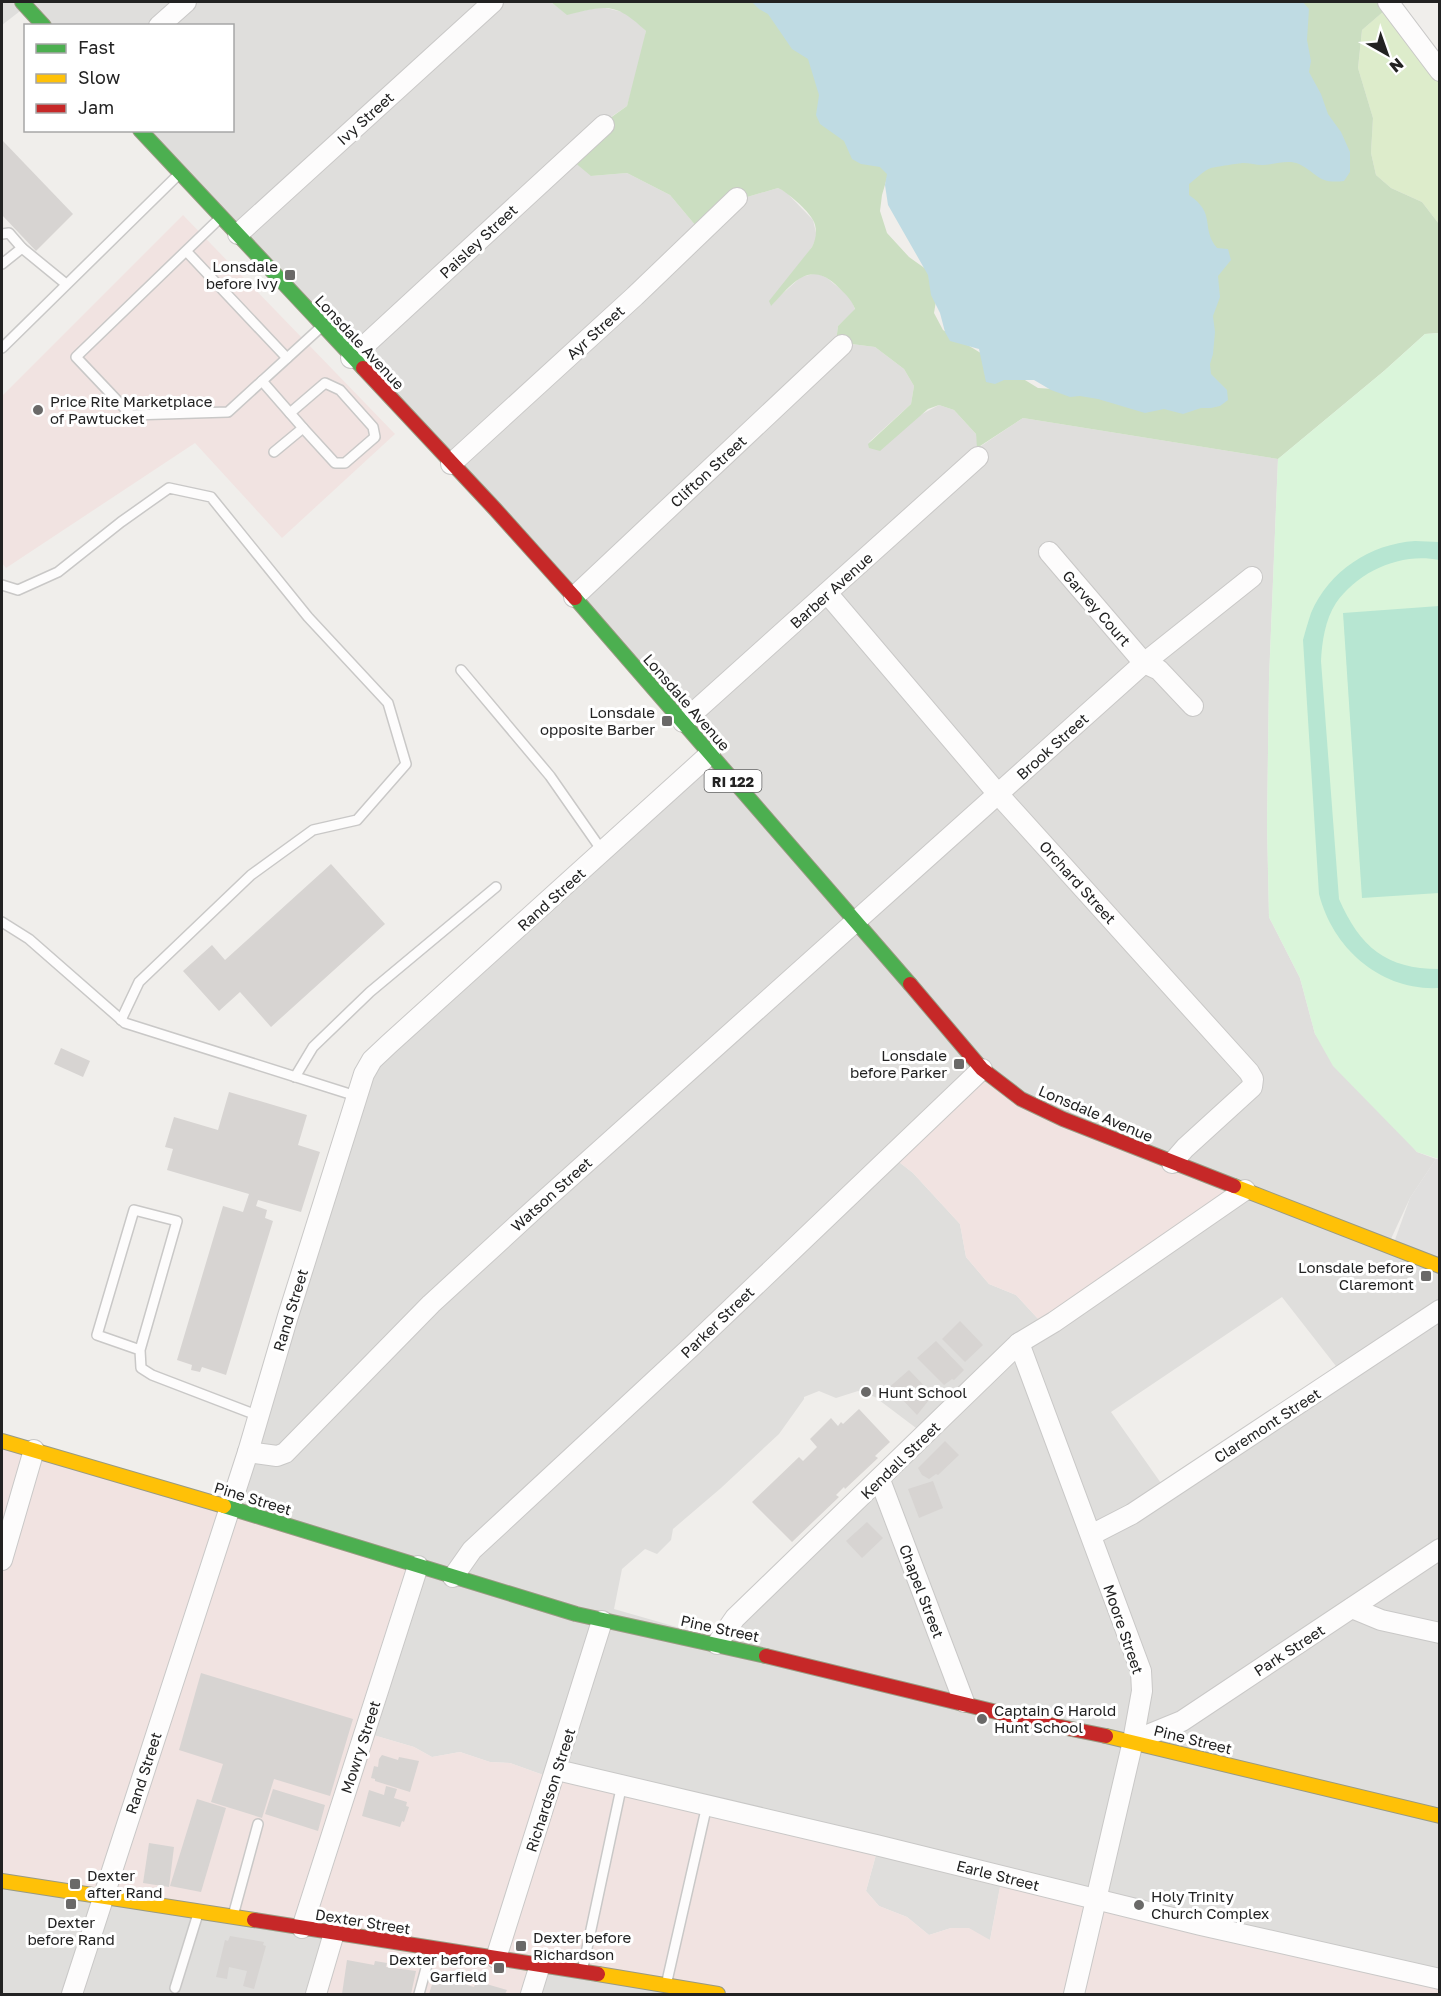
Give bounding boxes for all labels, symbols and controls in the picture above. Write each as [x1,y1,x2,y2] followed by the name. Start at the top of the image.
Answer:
[24,24,234,132] legend
[1357,24,1417,84] north arrow
[78,36,115,58] text: Fast
[1386,54,1408,77] text: N
[78,66,121,88] text: Slow
[333,88,397,148] street label: Ivy Street
[78,96,114,118] text: Jam
[435,200,521,282] street label: Paisley Street
[206,257,279,292] place label: Lonsdale before Ivy
[283,268,297,282] marker: Lonsdale before Ivy
[312,291,408,393] street label: Lonsdale Avenue
[562,301,628,363] street label: Ayr Street
[50,392,213,427] place label: Price Rite Marketplace of Pawtucket
[31,403,45,417] marker: Price Rite Marketplace of Pawtucket
[666,431,750,511] street label: Clifton Street
[786,548,876,632] street label: Barber Avenue
[1059,566,1135,650] street label: Garvey Court
[640,650,734,754] street label: Lonsdale Avenue
[540,703,655,738] place label: Lonsdale opposite Barber
[1012,709,1092,783] street label: Brook Street
[660,714,674,728] marker: Lonsdale opposite Barber
[704,770,762,792] road number: RI 122
[1036,837,1120,927] street label: Orchard Street
[513,864,589,934] street label: Rand Street
[850,1046,947,1081] place label: Lonsdale before Parker
[952,1057,966,1071] marker: Lonsdale before Parker
[1036,1081,1156,1145] street label: Lonsdale Avenue
[507,1153,595,1235] street label: Watson Street
[1298,1258,1414,1293] place label: Lonsdale before Claremont
[269,1267,311,1353] street label: Rand Street
[1419,1269,1433,1283] marker: Lonsdale before Claremont
[677,1283,757,1361] street label: Parker Street
[878,1383,967,1401] place label: Hunt School
[1210,1384,1324,1466] street label: Claremont Street
[859,1385,873,1399] marker: Hunt School
[857,1418,943,1502] street label: Kendall Street
[212,1478,294,1518] street label: Pine Street
[896,1542,948,1640] street label: Chapel Street
[1100,1582,1148,1676] street label: Moore Street
[679,1611,761,1645] street label: Pine Street
[1250,1620,1328,1680] street label: Park Street
[336,1698,384,1796] street label: Mowry Street
[994,1701,1116,1736] place label: Captain G Harold Hunt School
[975,1712,989,1726] marker: Captain G Harold Hunt School
[1152,1721,1234,1757] street label: Pine Street
[521,1726,579,1854] street label: Richardson Street
[121,1730,165,1816] street label: Rand Street
[955,1856,1041,1894] street label: Earle Street
[87,1866,162,1901] place label: Dexter after Rand
[68,1877,82,1891] marker: Dexter after Rand
[1151,1887,1269,1922] place label: Holy Trinity Church Complex
[64,1897,78,1911] marker: Dexter before Rand
[1132,1898,1146,1912] marker: Holy Trinity Church Complex
[314,1905,412,1937] street label: Dexter Street
[27,1913,115,1948] place label: Dexter before Rand
[533,1928,632,1963] place label: Dexter before Richardson
[514,1939,528,1953] marker: Dexter before Richardson
[389,1950,487,1985] place label: Dexter before Garfield
[492,1961,506,1975] marker: Dexter before Garfield

